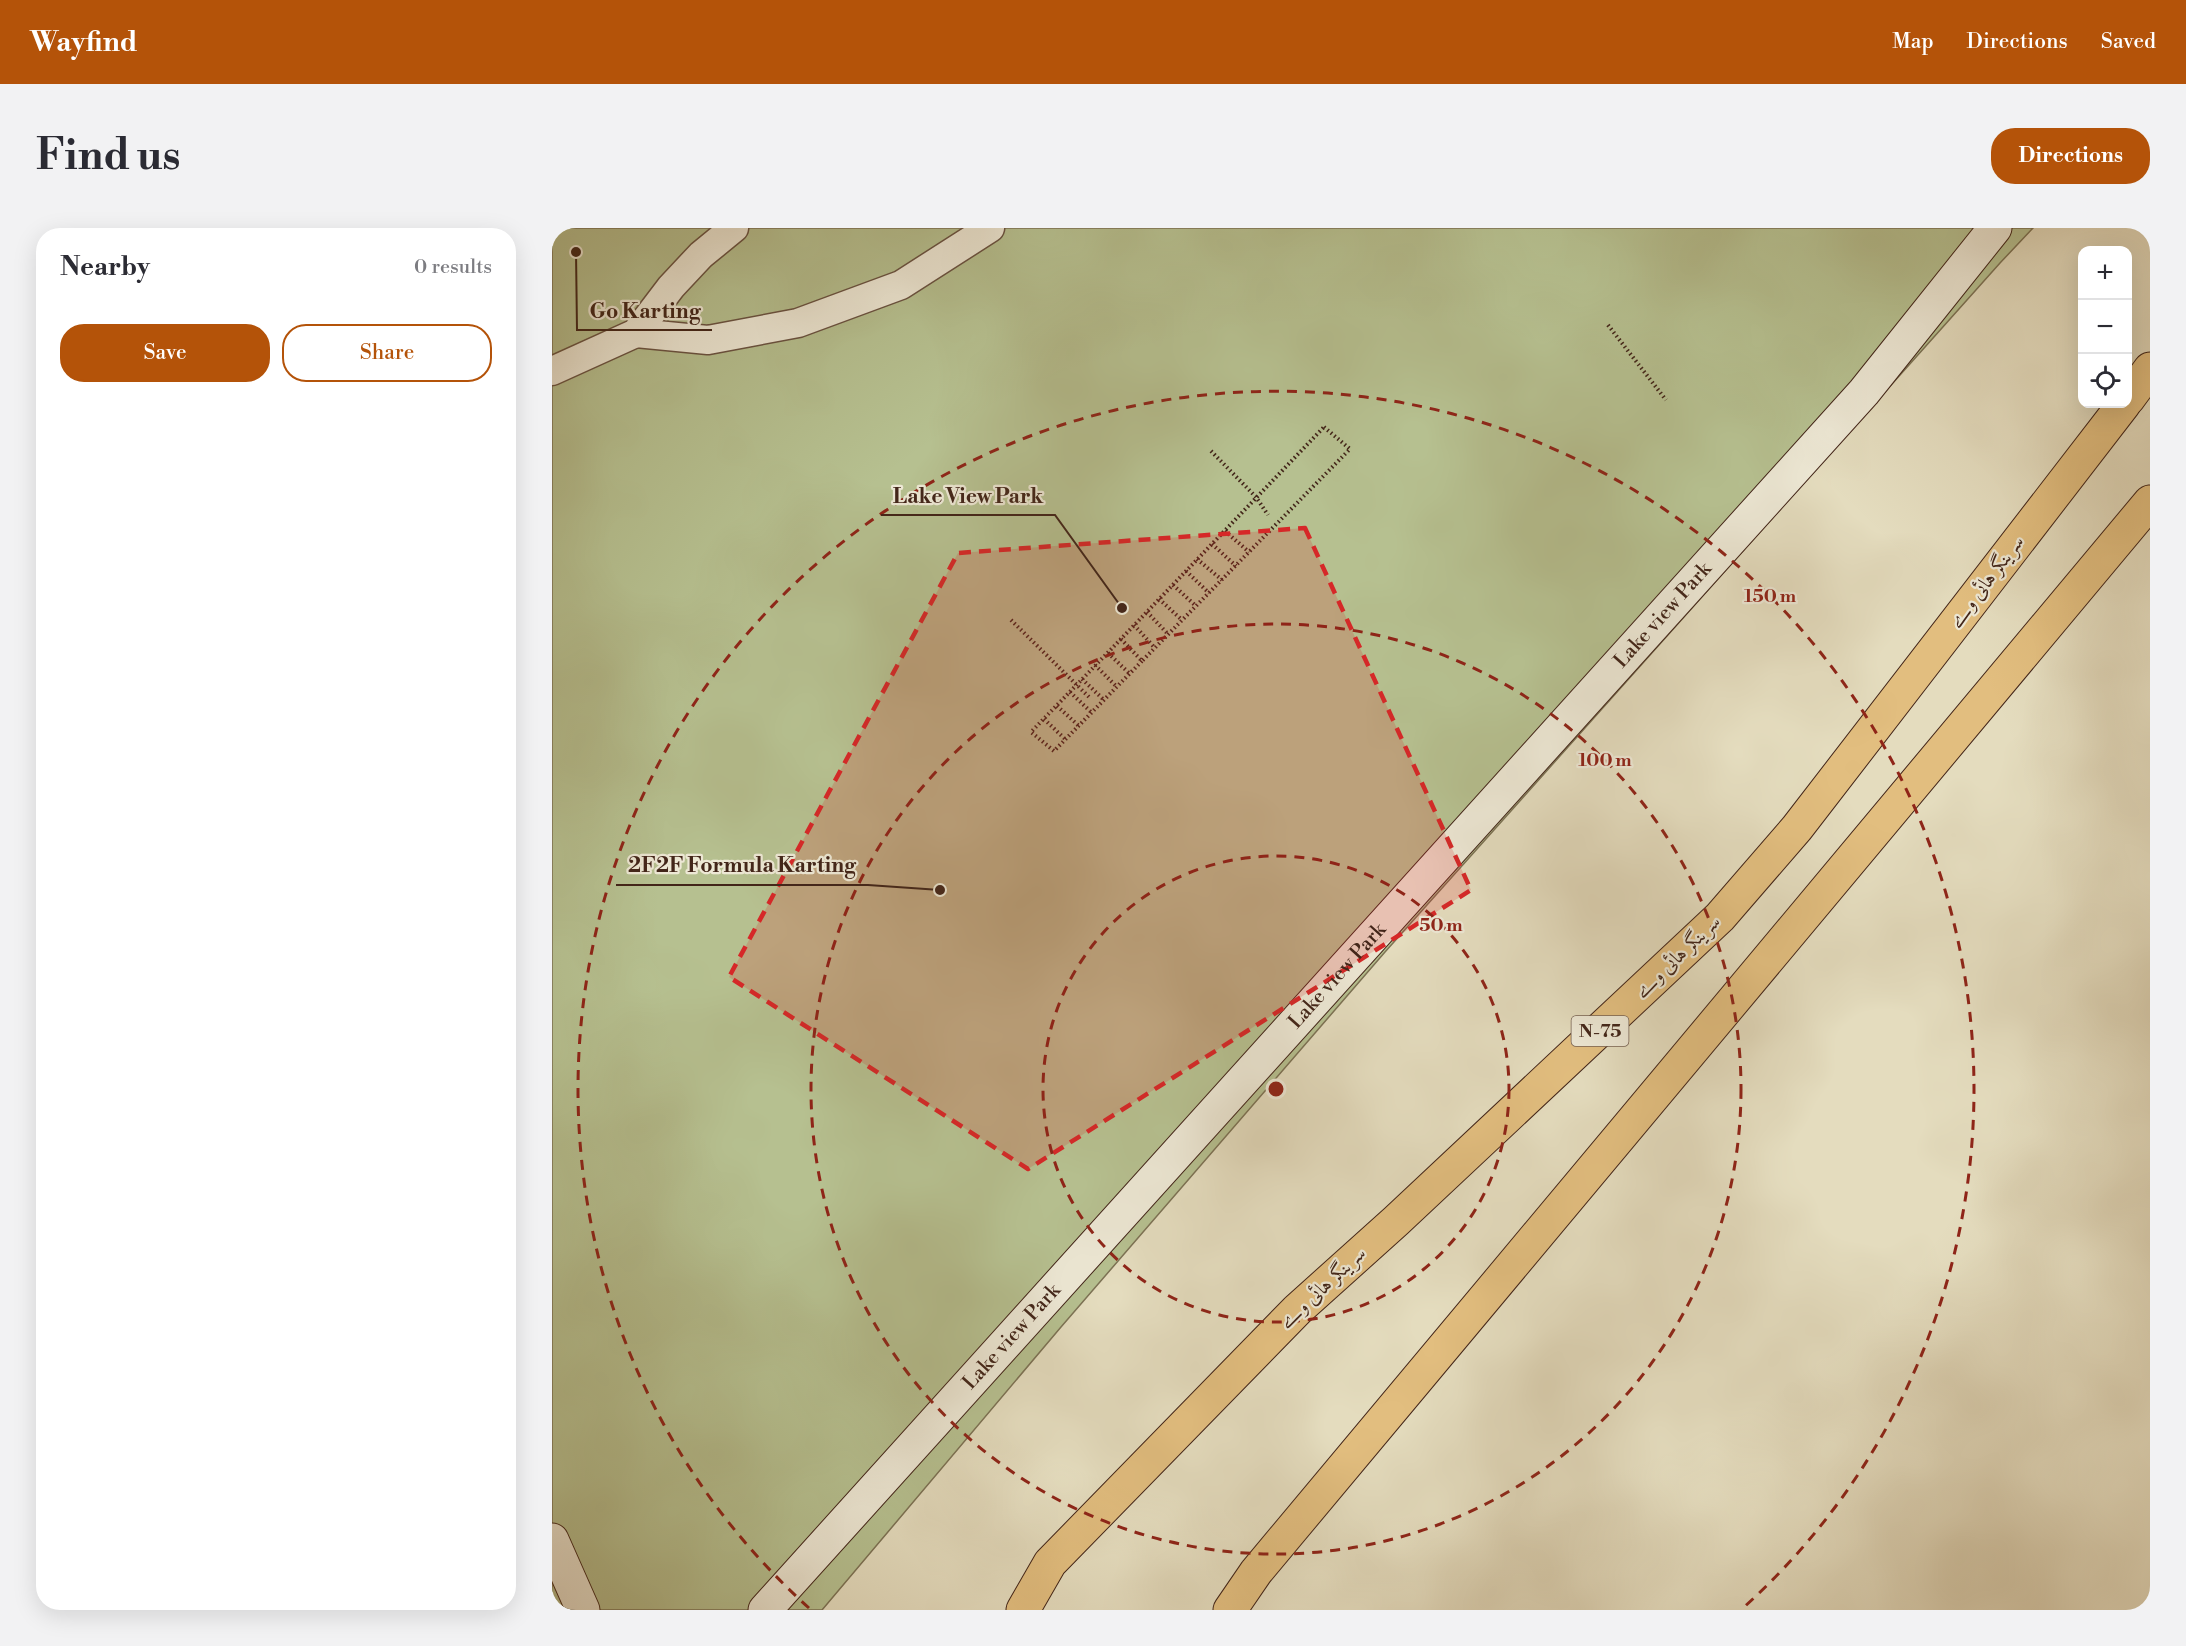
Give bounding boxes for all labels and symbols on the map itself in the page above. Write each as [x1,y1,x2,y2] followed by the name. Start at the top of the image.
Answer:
[577,291,712,330] callout: Go Karting
[589,299,702,325] text: Go Karting
[881,476,1055,515] callout: Lake View Park
[893,484,1044,510] text: Lake View Park
[1943,530,2030,633] street label: سرینگر ہائی وے
[1608,556,1718,673] street label: Lake view Park
[1744,585,1797,608] text: 150 m
[1578,749,1632,772] text: 100 m
[616,846,868,885] callout: 2F2F Formula Karting
[628,853,857,879] text: 2F2F Formula Karting
[1629,909,1726,1004] street label: سرینگر ہائی وے
[1419,914,1463,937] text: 50 m
[1283,917,1392,1034] street label: Lake view Park
[1572,1016,1628,1046] road number: N-75
[1266,1079,1286,1099] centre of rings
[1274,1241,1372,1335] street label: سرینگر ہائی وے
[957,1277,1067,1395] street label: Lake view Park

